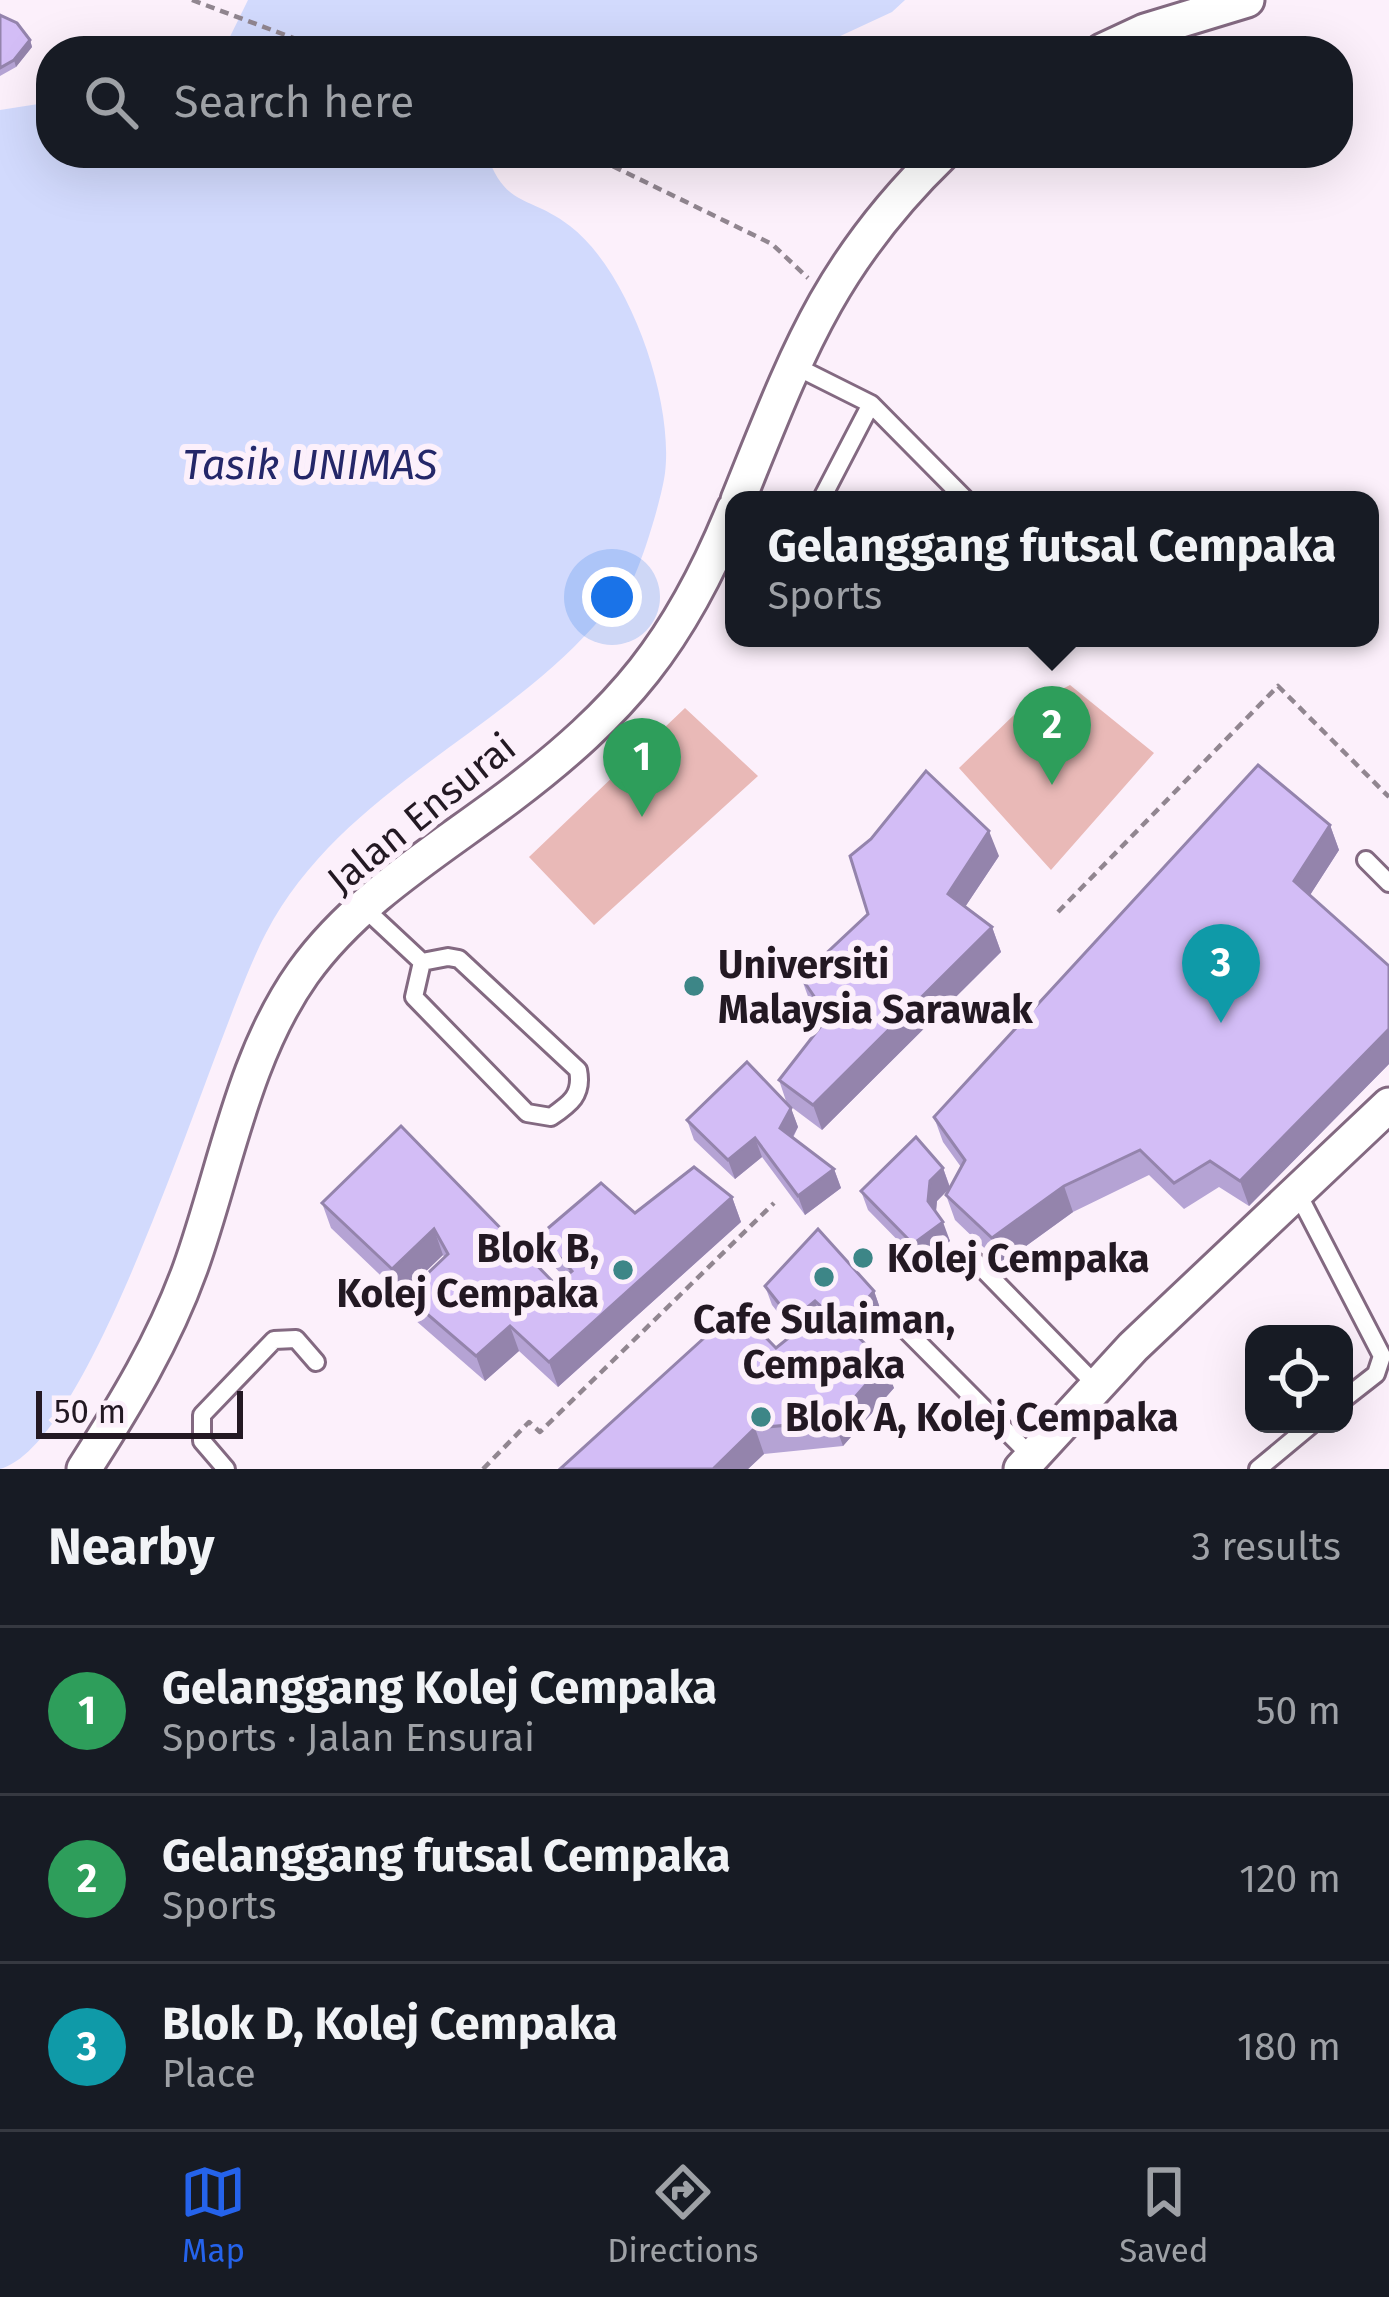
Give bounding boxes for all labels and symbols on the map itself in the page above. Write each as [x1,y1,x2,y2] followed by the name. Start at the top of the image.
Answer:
[182,440,438,490] water label: Tasik UNIMAS
[582,567,642,627] your location
[1013,686,1091,785] pin: 2
[603,718,681,817] pin: 1
[318,724,525,904] street label: Jalan Ensurai
[1182,924,1260,1023] pin: 3
[718,942,1033,1033] place label: Universiti Malaysia Sarawak
[681,973,707,999] marker: Universiti Malaysia Sarawak
[336,1226,599,1317] place label: Blok B, Kolej Cempaka
[887,1236,1150,1282] place label: Kolej Cempaka
[850,1245,876,1271] marker: Kolej Cempaka
[610,1257,636,1283] marker: Blok B, Kolej Cempaka
[811,1264,837,1290] marker: Cafe Sulaiman, Cempaka
[693,1297,955,1388] place label: Cafe Sulaiman, Cempaka
[36,1385,243,1438] scale bar
[785,1395,1179,1441] place label: Blok A, Kolej Cempaka
[748,1404,774,1430] marker: Blok A, Kolej Cempaka

